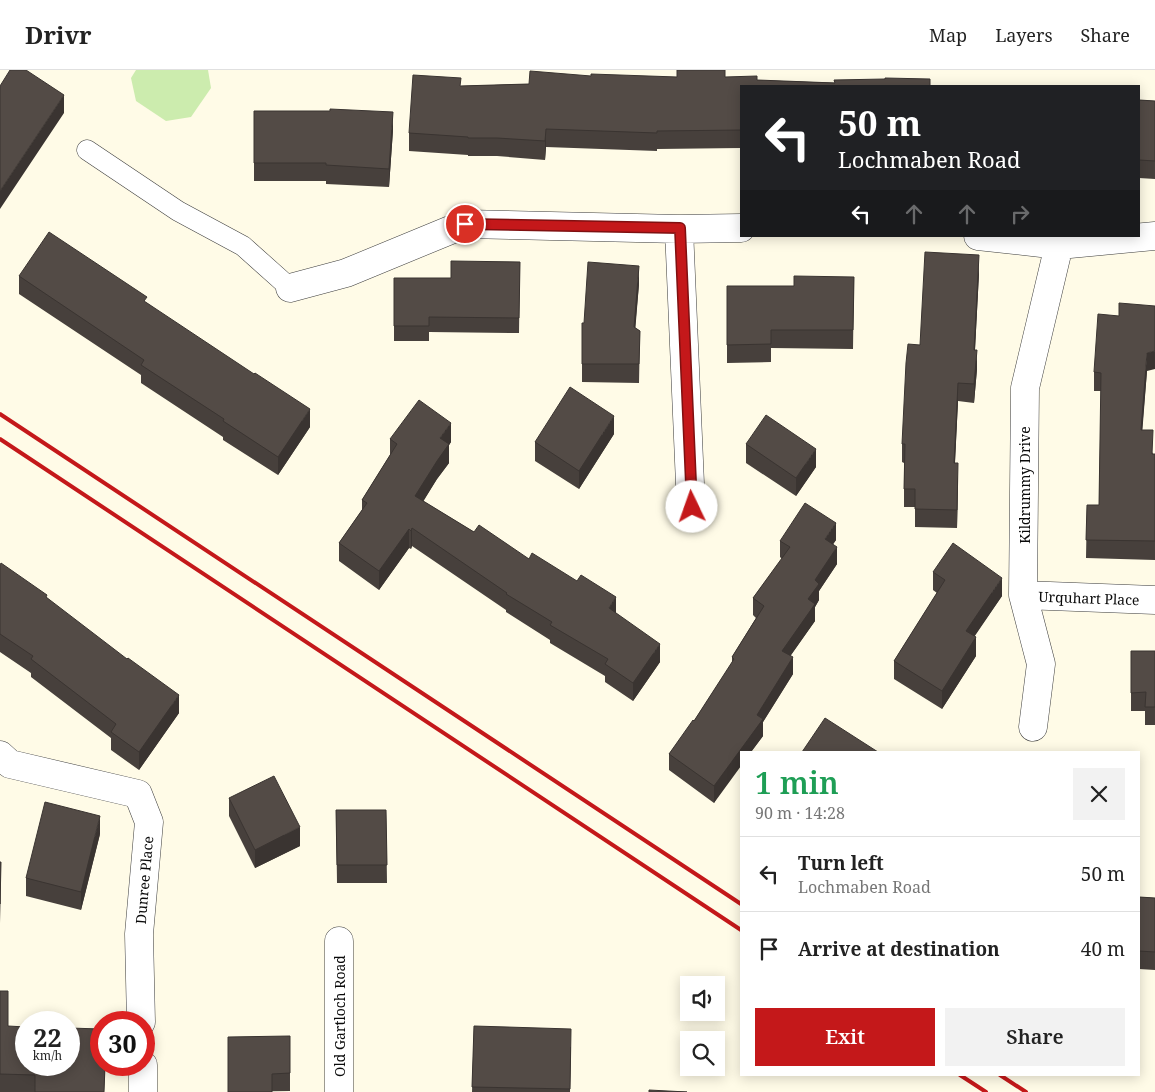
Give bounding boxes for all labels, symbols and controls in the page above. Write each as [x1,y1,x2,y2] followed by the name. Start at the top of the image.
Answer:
[25,18,92,51] text: Drivr
[929,23,967,47] text: Map
[995,23,1053,47] text: Layers
[1081,23,1130,47] text: Share
[838,99,921,146] text: 50 m
[755,105,820,170] icon: left
[838,144,1021,174] text: Lochmaben Road
[847,200,875,228] icon: left
[900,200,928,228] icon: ahead
[953,200,981,228] icon: ahead
[1006,200,1034,228] icon: right
[444,203,486,245] pin
[451,210,479,238] icon: arrive
[1015,426,1034,544] street label: Kildrummy Drive
[665,480,717,532] position arrow
[1038,587,1140,609] street label: Urquhart Place
[755,762,839,803] text: 1 min
[1073,768,1125,820] button: close
[755,802,845,824] text: 90 m · 14:28
[131,835,157,925] street label: Dunree Place
[798,850,884,876] text: Turn left
[755,860,783,888] icon: left
[1081,861,1125,887] text: 50 m
[798,876,931,898] text: Lochmaben Road
[755,935,783,963] icon: arrive
[798,936,1000,962] text: Arrive at destination
[1081,936,1125,962] text: 40 m
[330,955,349,1077] street label: Old Gartloch Road
[680,976,725,1076] map controls
[680,976,725,1021] button: sound
[755,1008,935,1066] button: Exit
[945,1008,1125,1066] button: Share
[90,1011,155,1076] speed limit sign: 30
[33,1020,62,1054] text: 22
[680,1031,725,1076] button: search
[33,1047,62,1064] text: km/h

